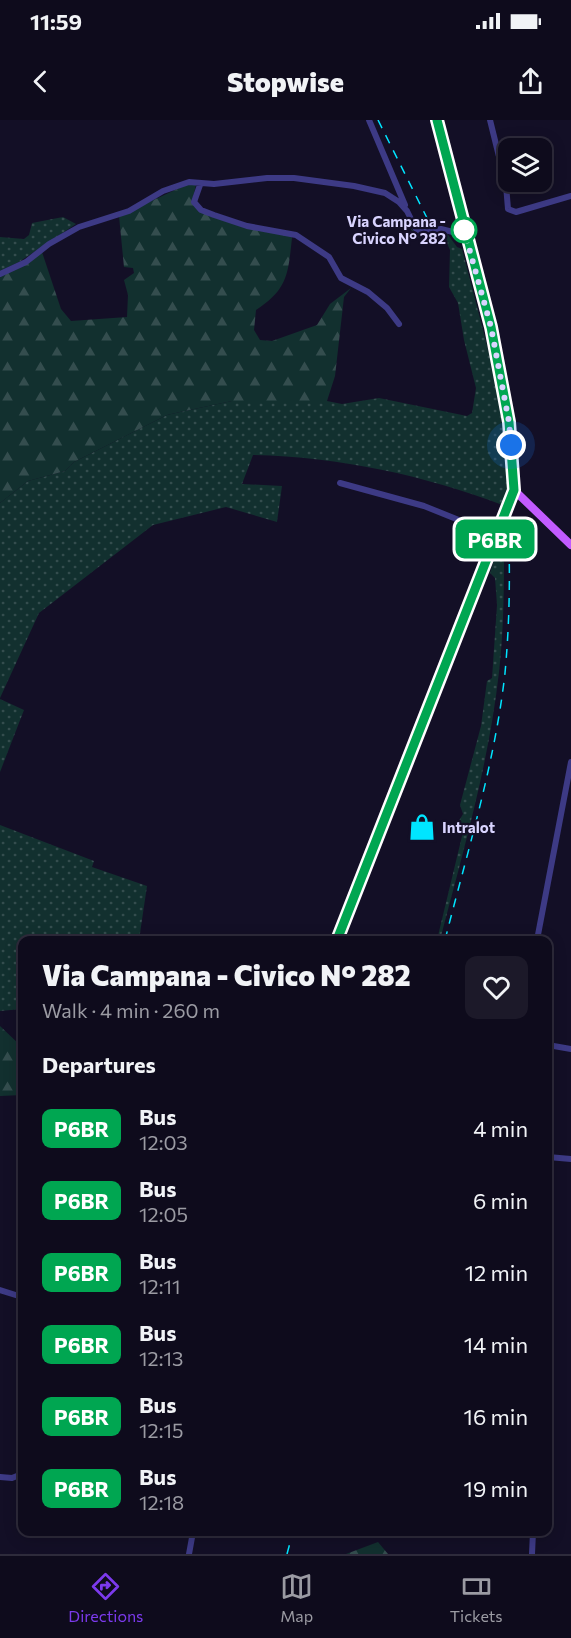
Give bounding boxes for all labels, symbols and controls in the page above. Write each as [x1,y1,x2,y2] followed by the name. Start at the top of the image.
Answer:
[30,8,82,35] text: 11:59
[24,65,57,98] icon: back
[227,65,344,98] text: Stopwise
[514,65,547,98] icon: share
[498,138,552,192] map controls
[498,138,552,192] button: layers
[347,212,446,247] place label: Via Campana - Civico N° 282
[451,217,477,243] marker: Via Campana - Civico N° 282
[496,430,526,460] your location
[453,520,537,558] line badge: P6BR
[467,527,523,552] text: P6BR
[407,812,437,842] shop icon: Intralot
[442,818,495,836] place label: Intralot
[465,956,528,1019] button: heart
[42,958,411,992] text: Via Campana - Civico N° 282
[42,998,220,1022] text: Walk · 4 min · 260 m
[42,1051,156,1078] text: Departures
[139,1103,176,1130] text: Bus
[473,1115,528,1142] text: 4 min
[54,1116,109,1141] text: P6BR
[139,1130,188,1154] text: 12:03
[139,1175,176,1202] text: Bus
[473,1187,528,1214] text: 6 min
[54,1188,109,1213] text: P6BR
[139,1202,188,1226] text: 12:05
[139,1247,176,1274] text: Bus
[465,1259,528,1286] text: 12 min
[54,1260,109,1285] text: P6BR
[139,1274,180,1298] text: 12:11
[139,1319,176,1346] text: Bus
[464,1331,528,1358] text: 14 min
[54,1332,109,1357] text: P6BR
[139,1346,183,1370] text: 12:13
[139,1391,176,1418] text: Bus
[464,1403,528,1430] text: 16 min
[54,1404,109,1429] text: P6BR
[139,1418,183,1442] text: 12:15
[139,1463,176,1490] text: Bus
[464,1475,528,1502] text: 19 min
[54,1476,109,1501] text: P6BR
[139,1490,184,1514] text: 12:18
[68,1570,143,1625] tab: Directions
[280,1570,313,1625] tab: Map
[450,1570,503,1625] tab: Tickets

